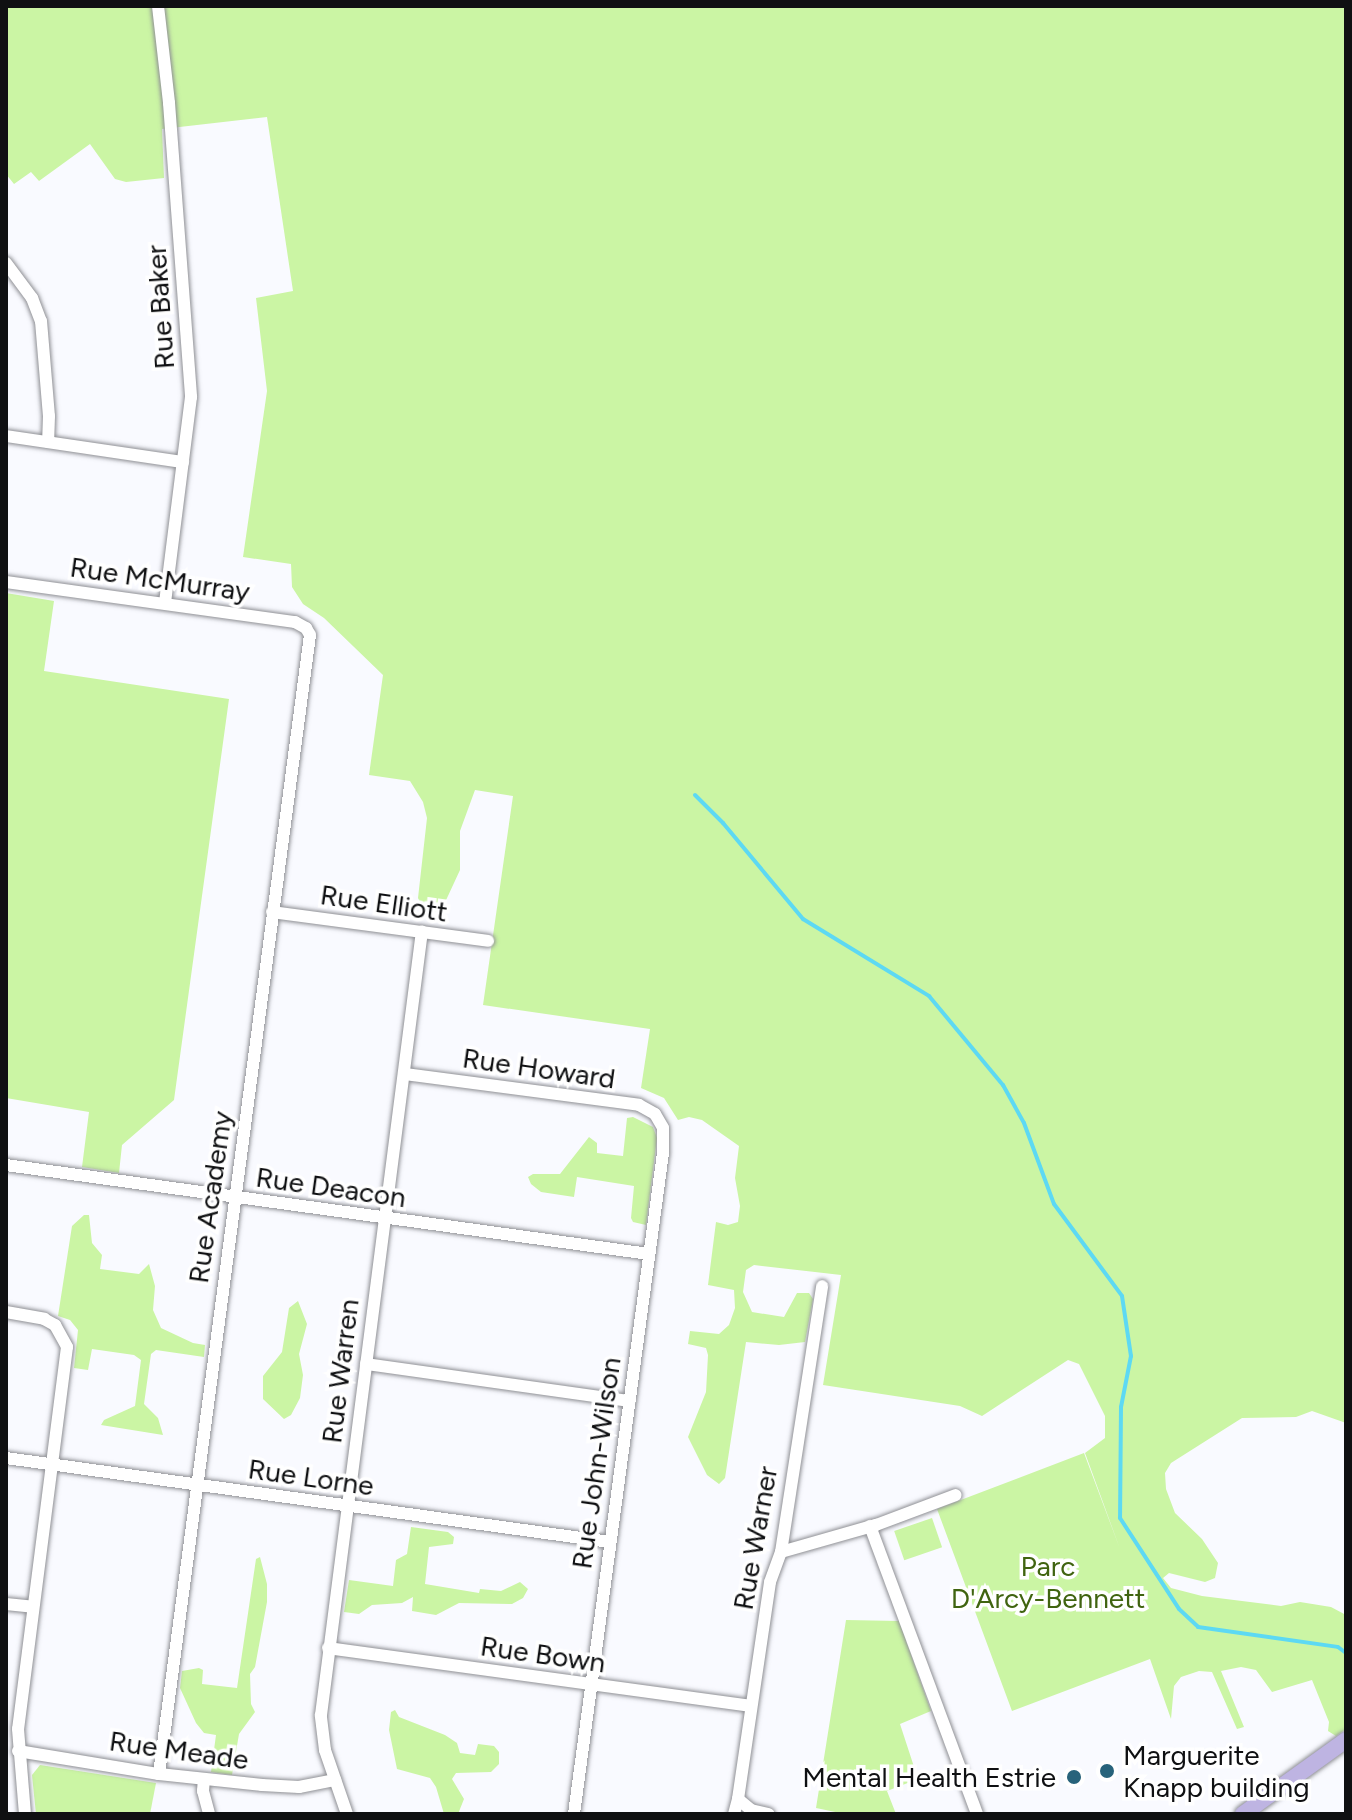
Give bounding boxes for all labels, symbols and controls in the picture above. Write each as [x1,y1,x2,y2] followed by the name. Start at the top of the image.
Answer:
[139,244,181,370] street label: Rue Baker
[68,550,252,608] street label: Rue McMurray
[318,877,450,929] street label: Rue Elliott
[460,1041,618,1095] street label: Rue Howard
[181,1109,239,1285] street label: Rue Academy
[254,1160,408,1214] street label: Rue Deacon
[314,1297,366,1445] street label: Rue Warren
[565,1355,627,1571] street label: Rue John-Wilson
[246,1452,376,1502] street label: Rue Lorne
[726,1464,784,1612] street label: Rue Warner
[951,1549,1145,1615] park label: Parc D'Arcy-Bennett
[478,1629,608,1679] street label: Rue Bown
[107,1724,251,1776] street label: Rue Meade
[1123,1738,1310,1804] place label: Marguerite Knapp building
[802,1760,1056,1794] place label: Mental Health Estrie
[1098,1762,1116,1780] marker: Marguerite Knapp building
[1063,1766,1085,1788] marker: Mental Health Estrie

